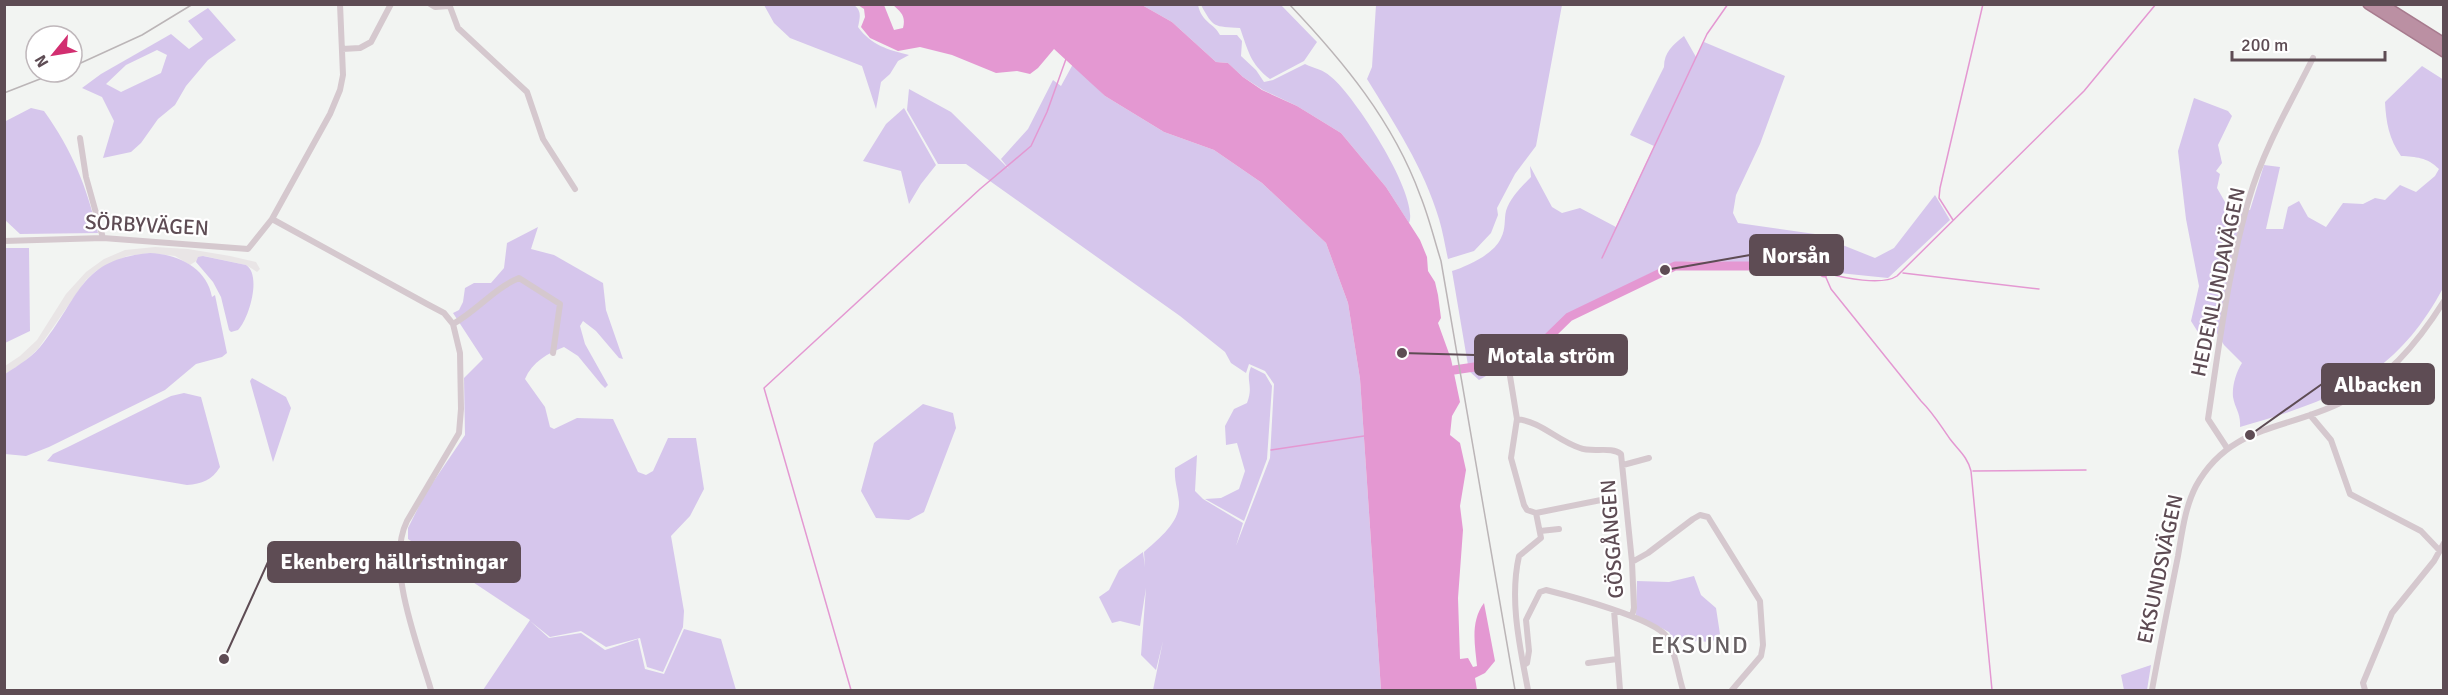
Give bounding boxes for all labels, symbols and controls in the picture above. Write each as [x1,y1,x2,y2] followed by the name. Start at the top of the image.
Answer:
[24,24,84,84] north arrow
[2232,24,2385,62] scale bar
[2241,34,2288,56] text: 200 m
[30,51,53,71] text: N
[2185,185,2251,379] street label: HEDENLUNDAVÄGEN
[84,209,210,241] street label: SÖRBYVÄGEN
[1750,235,1843,275] callout: Norsån
[1762,242,1830,269] text: Norsån
[1475,335,1627,375] callout: Motala ström
[1487,342,1615,369] text: Motala ström
[2322,364,2434,404] callout: Albacken
[2334,371,2422,398] text: Albacken
[1594,479,1629,599] street label: GÖSGÅNGEN
[2131,492,2189,646] street label: EKSUNDSVÄGEN
[268,542,520,582] callout: Ekenberg hällristningar
[280,548,508,575] text: Ekenberg hällristningar
[1651,630,1749,660] district label: EKSUND

